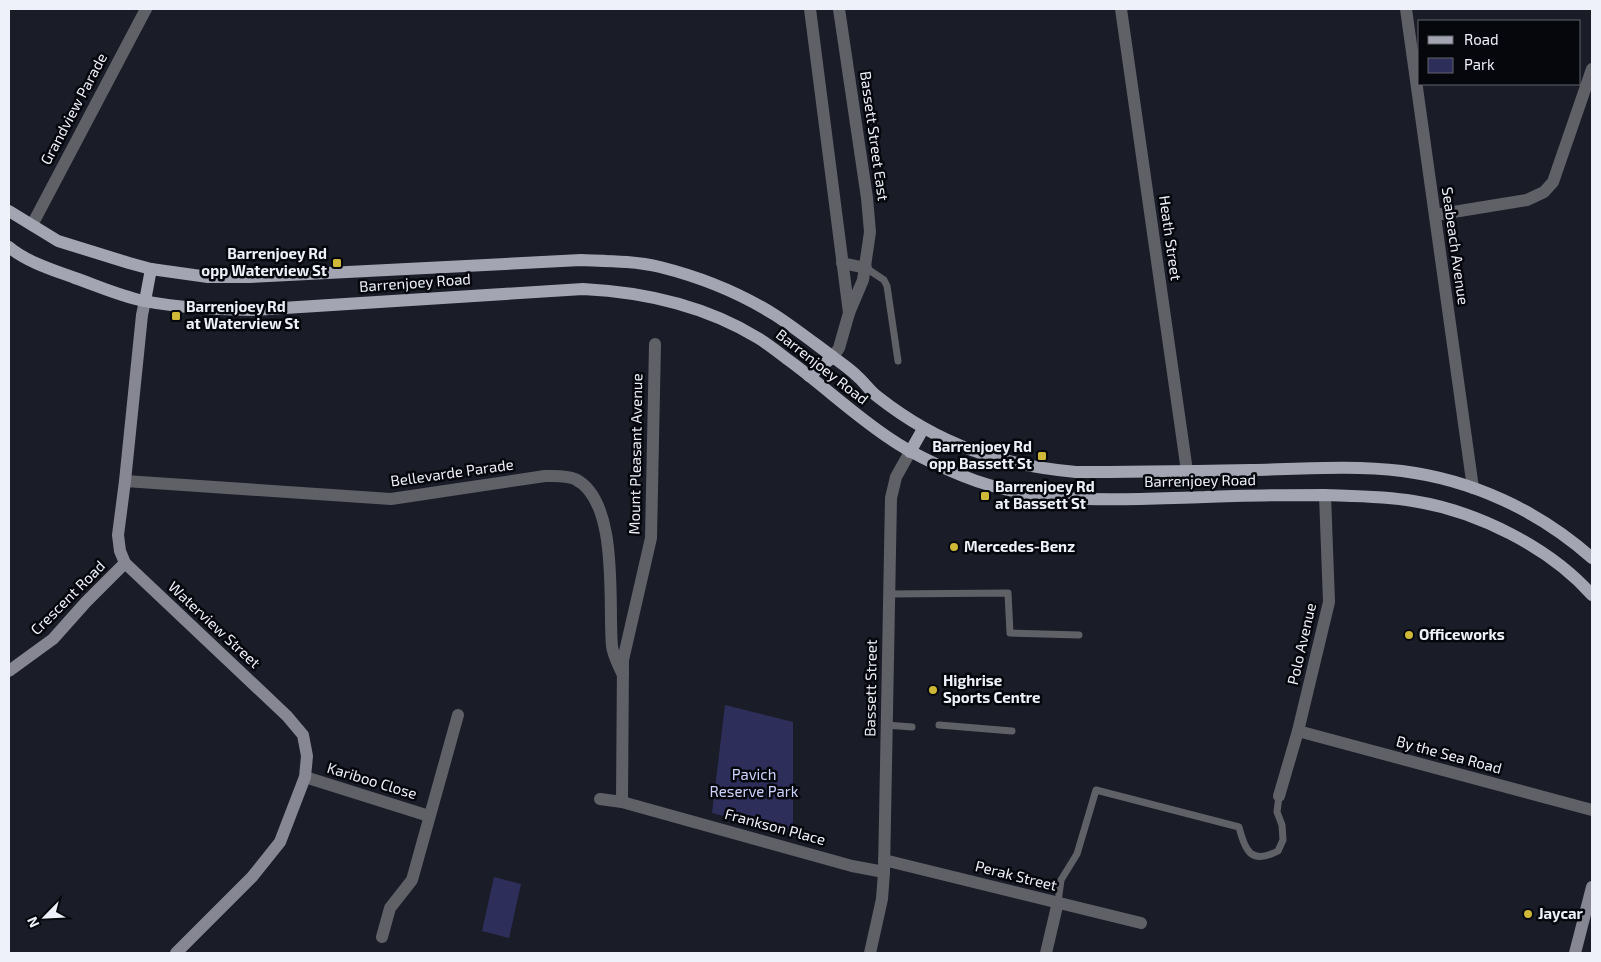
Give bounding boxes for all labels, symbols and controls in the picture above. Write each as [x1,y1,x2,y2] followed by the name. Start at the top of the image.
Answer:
[1418,20,1581,85] legend
[1464,30,1499,48] text: Road
[36,50,110,168] street label: Grandview Parade
[1464,55,1495,73] text: Park
[857,70,893,202] street label: Bassett Street East
[1439,186,1473,306] street label: Seabeach Avenue
[1156,194,1186,282] street label: Heath Street
[201,244,327,279] place label: Barrenjoey Rd opp Waterview St
[331,257,343,269] marker: Barrenjoey Rd opp Waterview St
[358,269,471,296] street label: Barrenjoey Road
[186,297,300,332] place label: Barrenjoey Rd at Waterview St
[170,310,182,322] marker: Barrenjoey Rd at Waterview St
[772,325,872,409] street label: Barrenjoey Road
[625,373,645,535] street label: Mount Pleasant Avenue
[929,437,1032,472] place label: Barrenjoey Rd opp Bassett St
[1036,450,1048,462] marker: Barrenjoey Rd opp Bassett St
[389,454,515,490] street label: Bellevarde Parade
[1144,470,1256,491] street label: Barrenjoey Road
[995,477,1095,512] place label: Barrenjoey Rd at Bassett St
[979,490,991,502] marker: Barrenjoey Rd at Bassett St
[964,537,1075,555] place label: Mercedes-Benz
[948,541,960,553] marker: Mercedes-Benz
[26,556,108,638] street label: Crescent Road
[165,577,264,672] street label: Waterview Street
[1283,601,1319,686] street label: Polo Avenue
[1419,625,1505,643] place label: Officeworks
[1403,629,1415,641] marker: Officeworks
[860,639,880,737] street label: Bassett Street
[943,671,1041,706] place label: Highrise Sports Centre
[927,684,939,696] marker: Highrise Sports Centre
[1395,731,1504,777] street label: By the Sea Road
[325,758,419,802] street label: Kariboo Close
[710,765,799,800] park label: Pavich Reserve Park
[723,804,828,848] street label: Frankson Place
[974,856,1059,894] street label: Perak Street
[20,892,70,942] north arrow
[1538,904,1584,923] place label: Jaycar
[1522,908,1534,920] marker: Jaycar
[23,914,42,931] text: N

